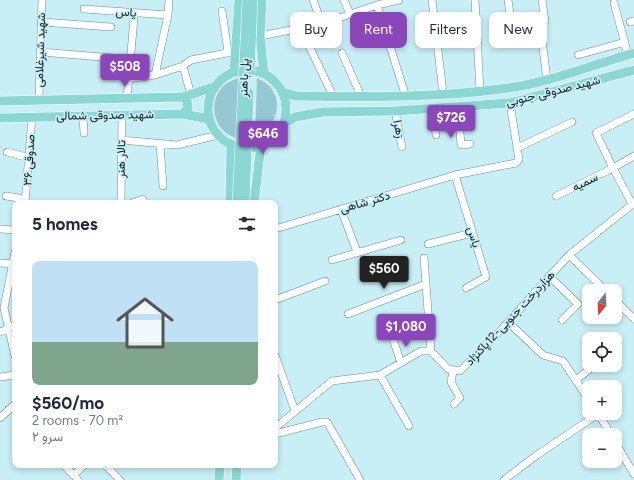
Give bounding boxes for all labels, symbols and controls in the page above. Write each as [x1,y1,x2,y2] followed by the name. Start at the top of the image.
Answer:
[115,4,137,21] street label: یاس
[32,12,49,88] street label: شهید شیرغلامی
[290,12,342,48] chip: Buy
[350,12,407,48] chip: Rent
[415,12,481,48] chip: Filters
[489,12,547,48] chip: New
[101,54,149,88] pin: $508
[236,58,253,99] street label: پل باهنر
[109,59,141,74] text: $508
[504,72,602,110] street label: شهید صدوقی جنوبی
[427,105,475,139] pin: $726
[56,107,154,124] street label: شهید صدوقی شمالی
[436,110,466,125] text: $726
[389,119,408,140] street label: زهرا
[239,121,287,155] pin: $646
[248,126,278,141] text: $646
[20,134,39,186] street label: صدوقی ۳۶
[114,140,129,179] street label: تالار هنر
[570,170,600,194] street label: سمیه
[338,188,392,217] street label: دکتر شاهی
[236,213,258,235] icon: filters
[32,214,98,234] text: 5 homes
[463,225,484,250] street label: یاس
[360,256,408,290] pin: $560
[369,261,399,276] text: $560
[462,268,558,369] street label: هزاردرخت جنوبی-12پاکنژاد
[582,284,622,324] north arrow
[582,284,622,468] map controls
[109,287,181,359] icon: home
[373,314,439,348] pin: $1,080
[386,319,426,334] text: $1,080
[582,332,622,372] button: locate
[582,380,622,420] button: +
[32,393,104,413] text: $560/mo
[32,413,123,428] text: 2 rooms · 70 m²
[582,428,622,468] button: −
[32,429,63,444] text: سرو ۲

